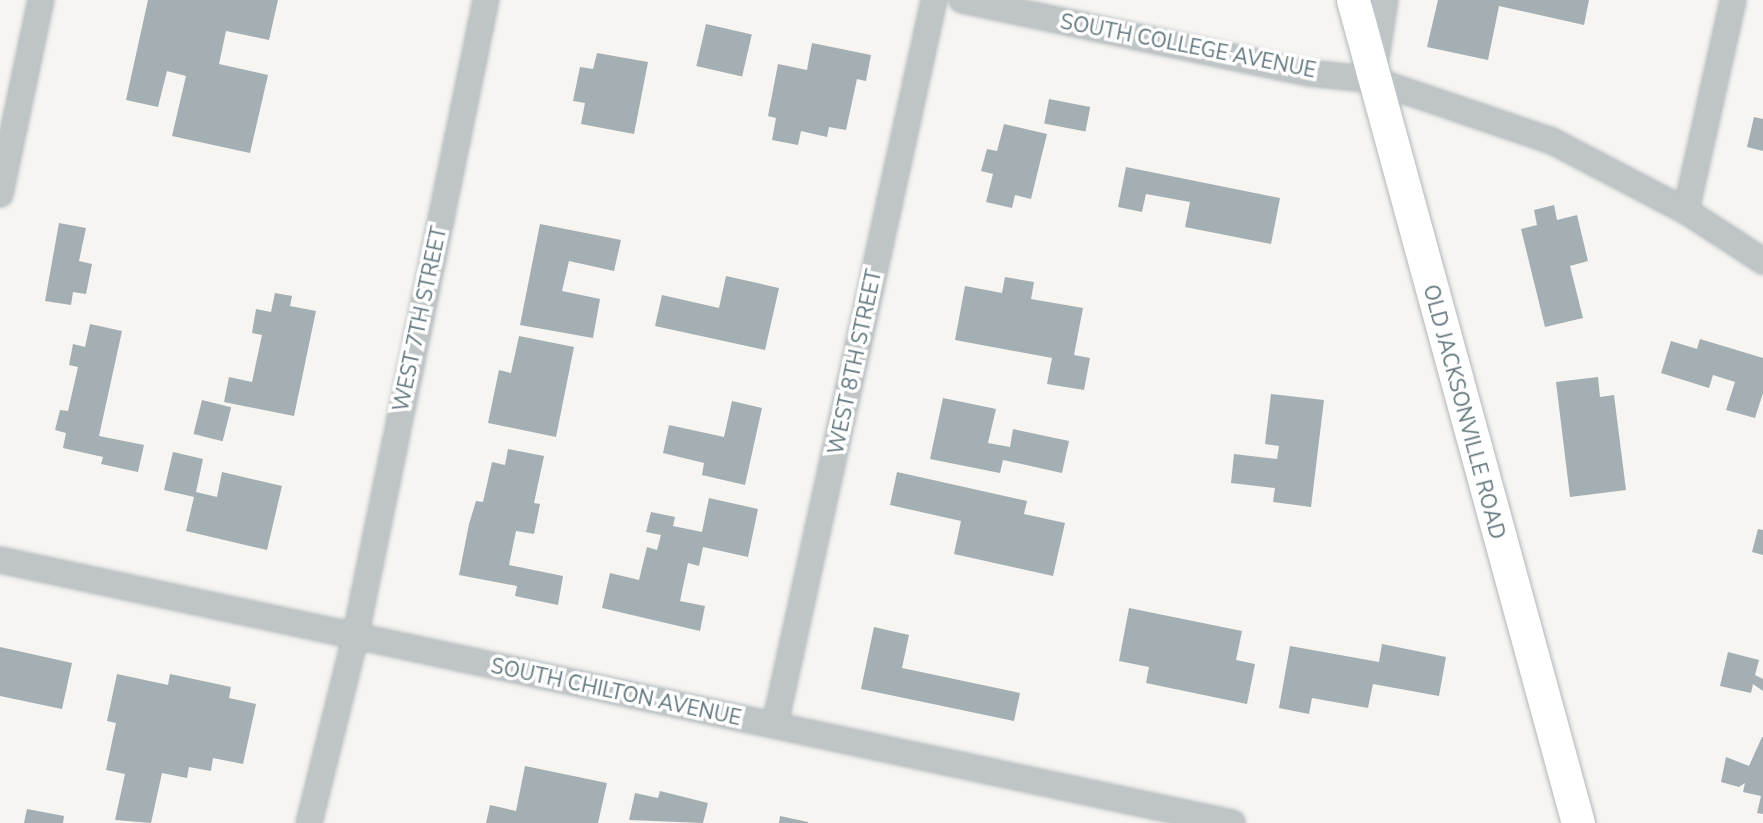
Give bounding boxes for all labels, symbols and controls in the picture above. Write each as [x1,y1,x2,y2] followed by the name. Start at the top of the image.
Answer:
[1058,9,1318,83] street label: SOUTH COLLEGE AVENUE
[388,224,452,414] street label: WEST 7TH STREET
[823,267,887,457] street label: WEST 8TH STREET
[1418,282,1510,542] street label: OLD JACKSONVILLE ROAD
[489,653,743,731] street label: SOUTH CHILTON AVENUE

